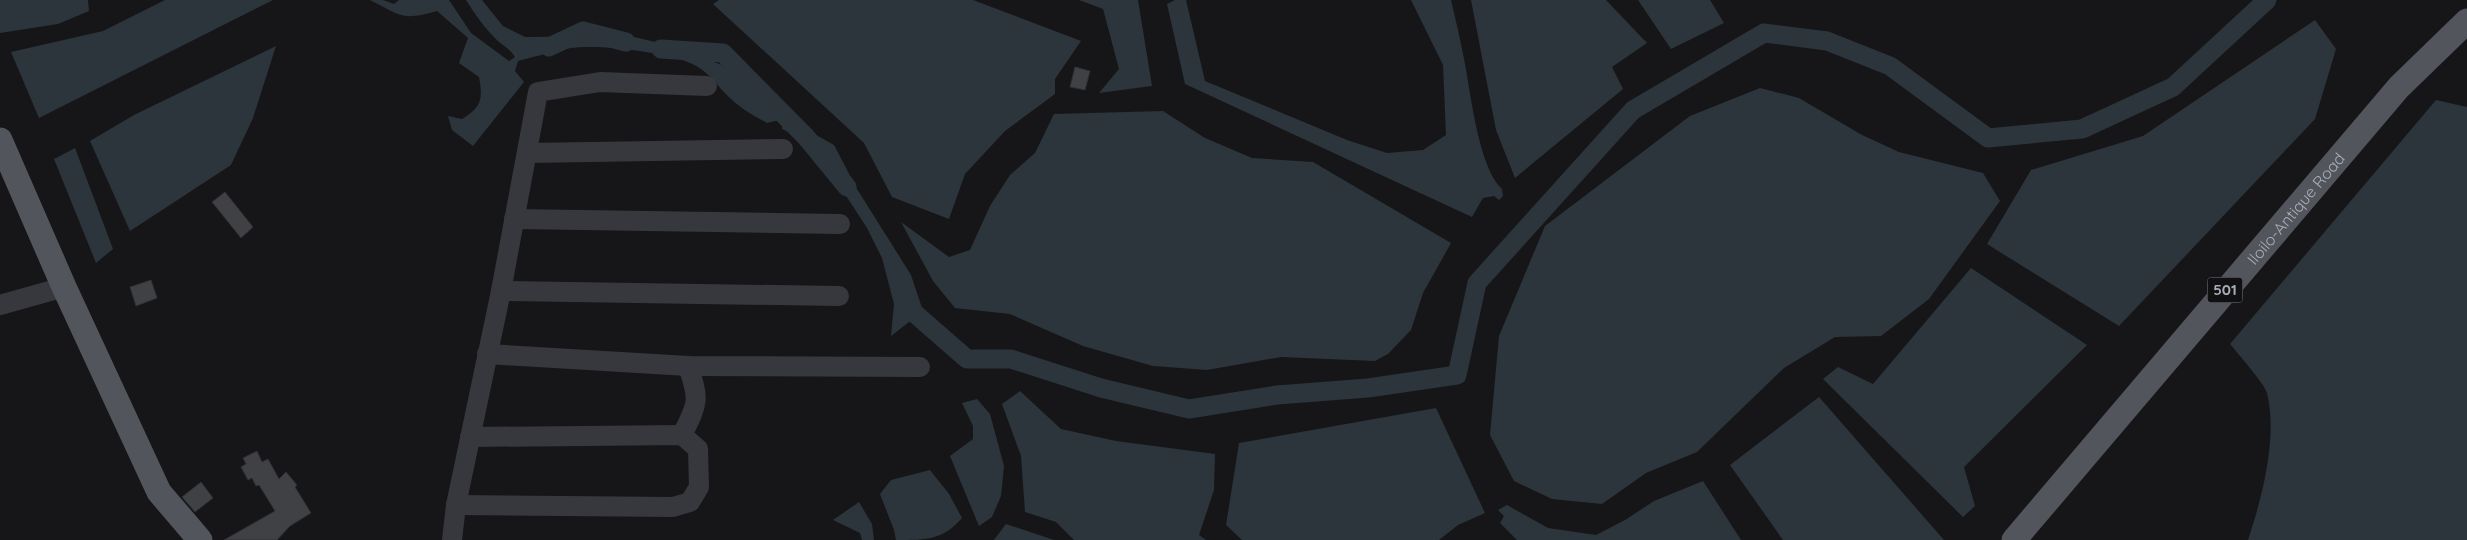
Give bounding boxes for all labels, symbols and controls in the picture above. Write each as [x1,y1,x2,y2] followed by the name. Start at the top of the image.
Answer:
[2243,149,2349,269] street label: Iloilo-Antique Road
[2208,278,2242,302] road number: 501

